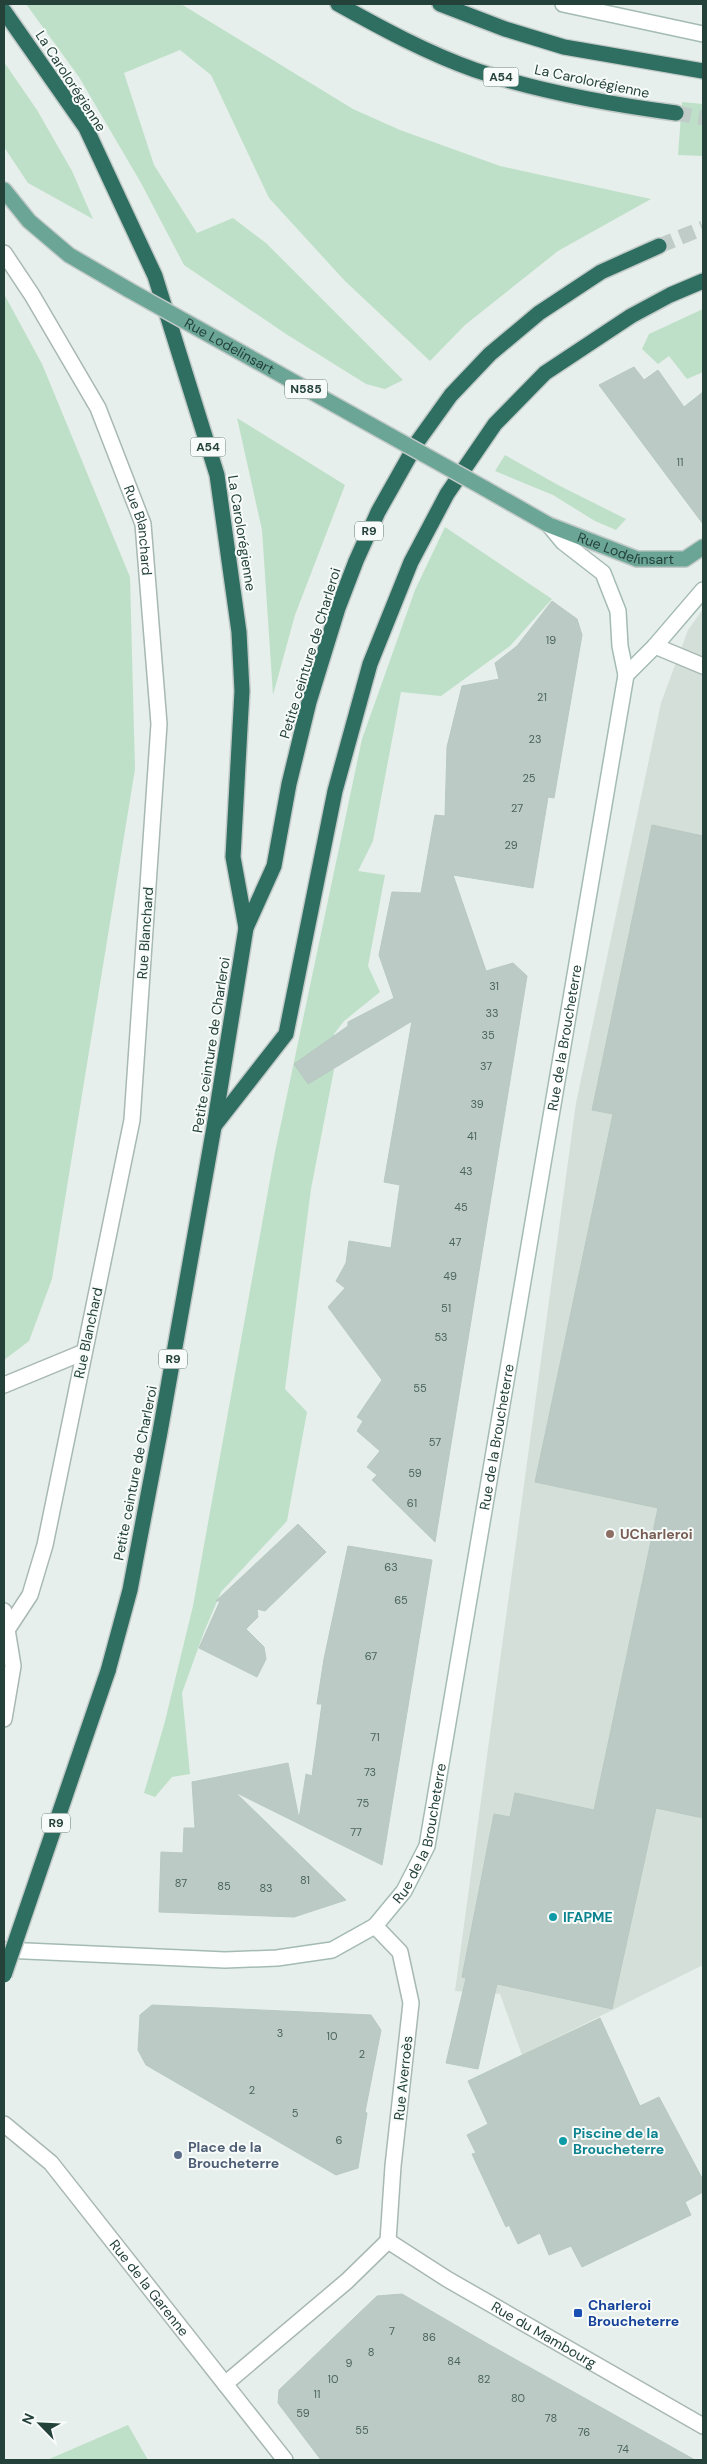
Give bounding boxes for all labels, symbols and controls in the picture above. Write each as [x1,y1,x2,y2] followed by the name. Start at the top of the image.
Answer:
[32,27,110,135] street label: La Carolorégienne
[533,60,651,102] street label: La Carolorégienne
[484,68,518,86] road number: A54
[181,314,278,378] street label: Rue Lodelinsart
[285,379,327,398] road number: N585
[190,438,226,457] road number: A54
[677,455,683,469] house number: 11
[224,474,260,592] street label: La Carolorégienne
[120,482,156,576] street label: Rue Blanchard
[355,522,383,540] road number: R9
[575,528,674,568] street label: Rue Lodelinsart
[275,565,345,741] street label: Petite ceinture de Charleroi
[546,633,556,647] house number: 19
[537,690,547,704] house number: 21
[529,732,541,746] house number: 23
[522,771,536,785] house number: 25
[511,801,523,815] house number: 27
[504,838,518,852] house number: 29
[133,886,157,980] street label: Rue Blanchard
[188,956,234,1134] street label: Petite ceinture de Charleroi
[543,963,586,1112] street label: Rue de la Broucheterre
[489,979,499,993] house number: 31
[485,1006,499,1020] house number: 33
[481,1028,495,1042] house number: 35
[480,1059,492,1073] house number: 37
[470,1097,484,1111] house number: 39
[467,1129,477,1143] house number: 41
[459,1164,473,1178] house number: 43
[454,1200,468,1214] house number: 45
[449,1235,461,1249] house number: 47
[443,1269,457,1283] house number: 49
[70,1286,106,1380] street label: Rue Blanchard
[441,1301,451,1315] house number: 51
[434,1330,448,1344] house number: 53
[159,1350,187,1368] road number: R9
[475,1363,518,1511] street label: Rue de la Broucheterre
[413,1381,427,1395] house number: 55
[109,1384,161,1562] street label: Petite ceinture de Charleroi
[429,1435,441,1449] house number: 57
[408,1466,422,1480] house number: 59
[407,1496,417,1510] house number: 61
[620,1525,693,1543] place label: UCharleroi
[604,1528,616,1540] marker: UCharleroi
[384,1560,398,1574] house number: 63
[394,1593,408,1607] house number: 65
[365,1649,377,1663] house number: 67
[370,1730,380,1744] house number: 71
[388,1762,450,1907] street label: Rue de la Broucheterre
[364,1765,376,1779] house number: 73
[357,1796,369,1810] house number: 75
[42,1814,70,1832] road number: R9
[350,1825,362,1839] house number: 77
[300,1873,310,1887] house number: 81
[175,1876,187,1890] house number: 87
[217,1879,231,1893] house number: 85
[259,1881,273,1895] house number: 83
[563,1908,613,1926] place label: IFAPME
[547,1911,559,1923] marker: IFAPME
[277,2026,283,2040] house number: 3
[327,2029,337,2043] house number: 10
[390,2035,416,2121] street label: Rue Averroès
[359,2047,365,2061] house number: 2
[249,2083,255,2097] house number: 2
[292,2106,299,2120] house number: 5
[573,2124,664,2158] place label: Piscine de la Broucheterre
[336,2133,343,2147] house number: 6
[557,2135,569,2147] marker: Piscine de la Broucheterre
[188,2138,279,2172] place label: Place de la Broucheterre
[172,2149,184,2161] marker: Place de la Broucheterre
[106,2236,193,2340] street label: Rue de la Garenne
[588,2296,679,2330] place label: Charleroi Broucheterre
[488,2297,600,2372] street label: Rue du Mambourg
[572,2307,584,2319] marker: Charleroi Broucheterre
[389,2324,395,2338] house number: 7
[422,2330,436,2344] house number: 86
[368,2345,374,2359] house number: 8
[447,2354,461,2368] house number: 84
[346,2356,353,2370] house number: 9
[328,2372,338,2386] house number: 10
[478,2372,490,2386] house number: 82
[314,2387,320,2401] house number: 11
[511,2391,525,2405] house number: 80
[15,2399,65,2449] north arrow
[296,2406,310,2420] house number: 59
[18,2410,38,2427] text: N
[545,2411,557,2425] house number: 78
[355,2423,369,2437] house number: 55
[578,2425,590,2439] house number: 76
[617,2442,629,2456] house number: 74

